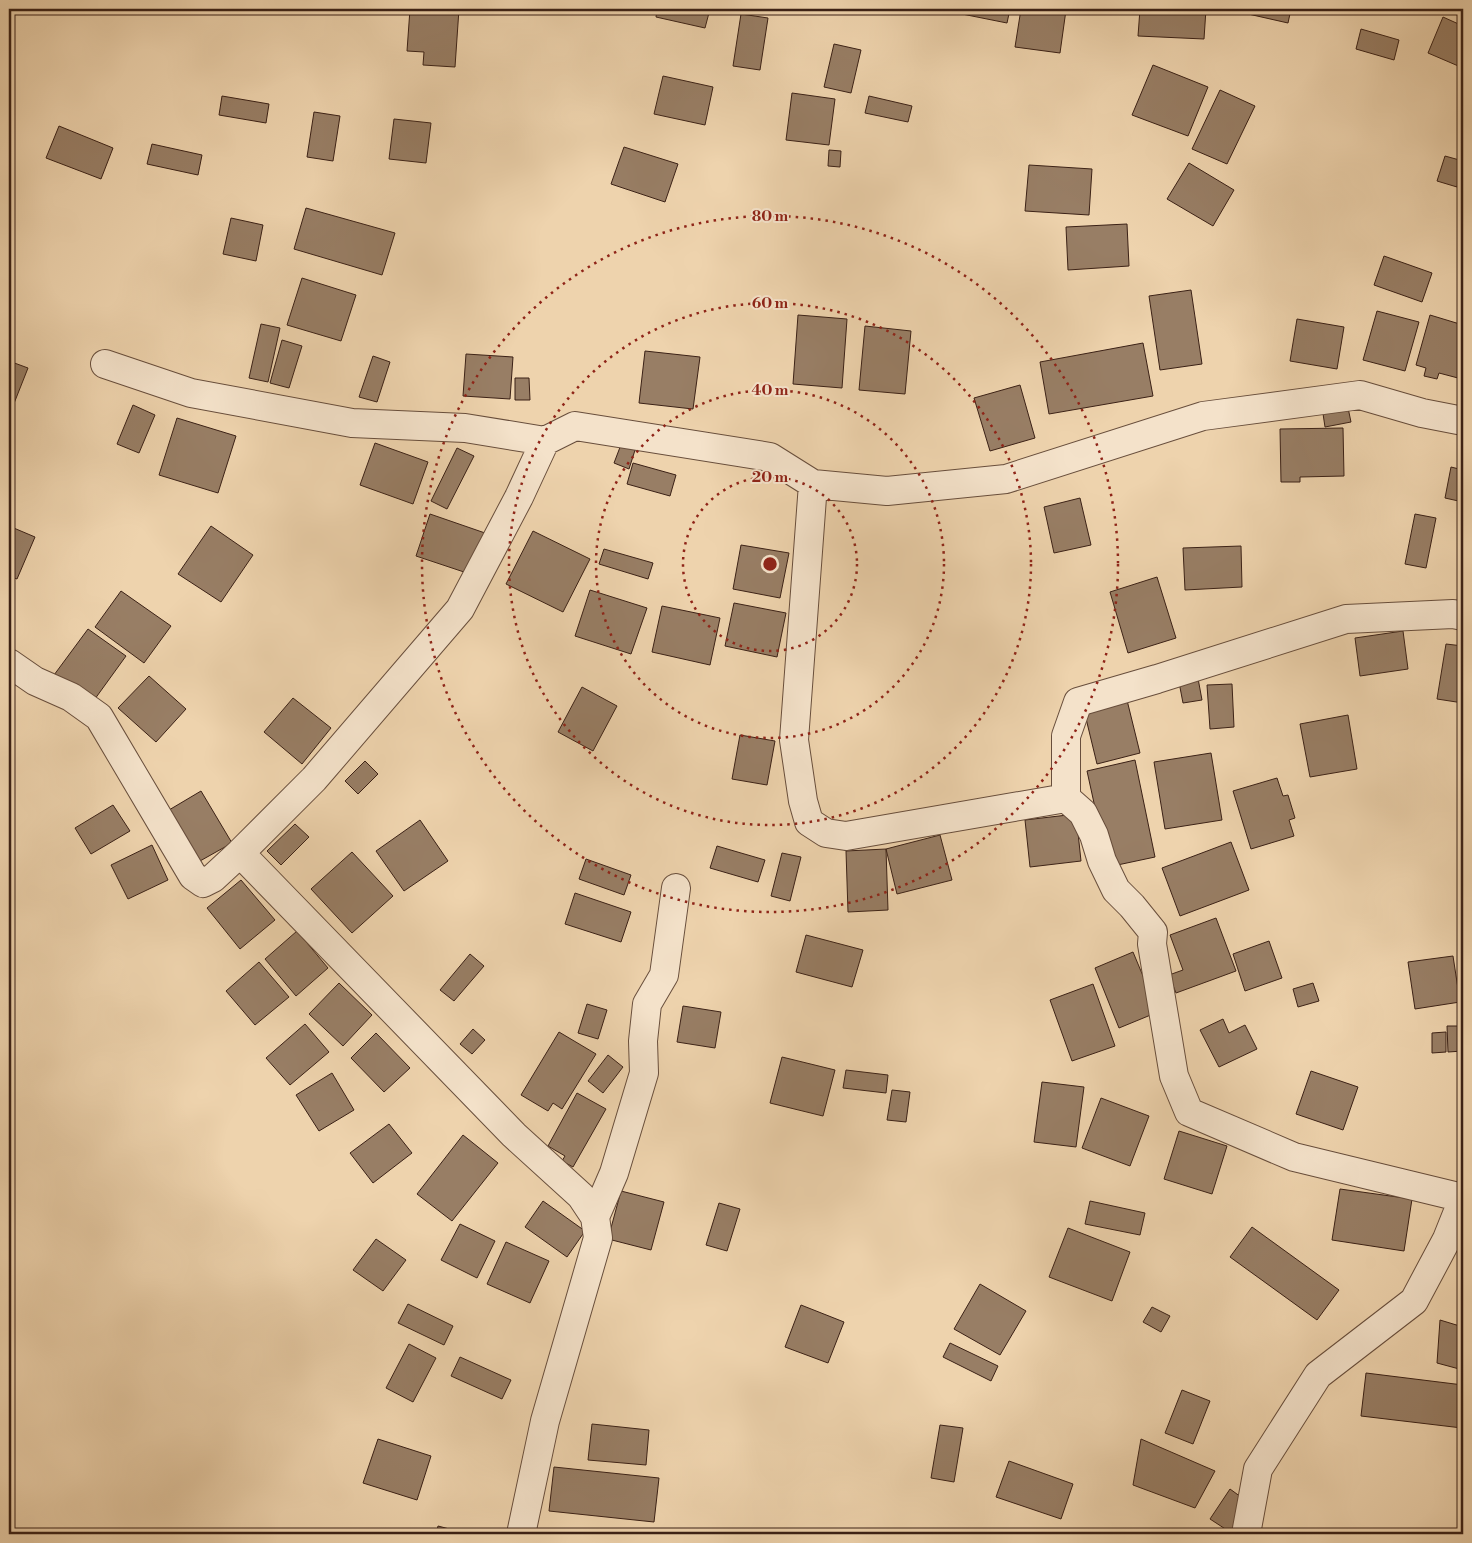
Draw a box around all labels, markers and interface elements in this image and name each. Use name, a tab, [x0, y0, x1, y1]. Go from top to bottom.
text: 80 m	[752, 207, 789, 226]
text: 60 m	[752, 294, 789, 313]
text: 40 m	[751, 381, 789, 400]
text: 20 m	[752, 468, 789, 487]
centre of rings	[761, 555, 779, 573]

